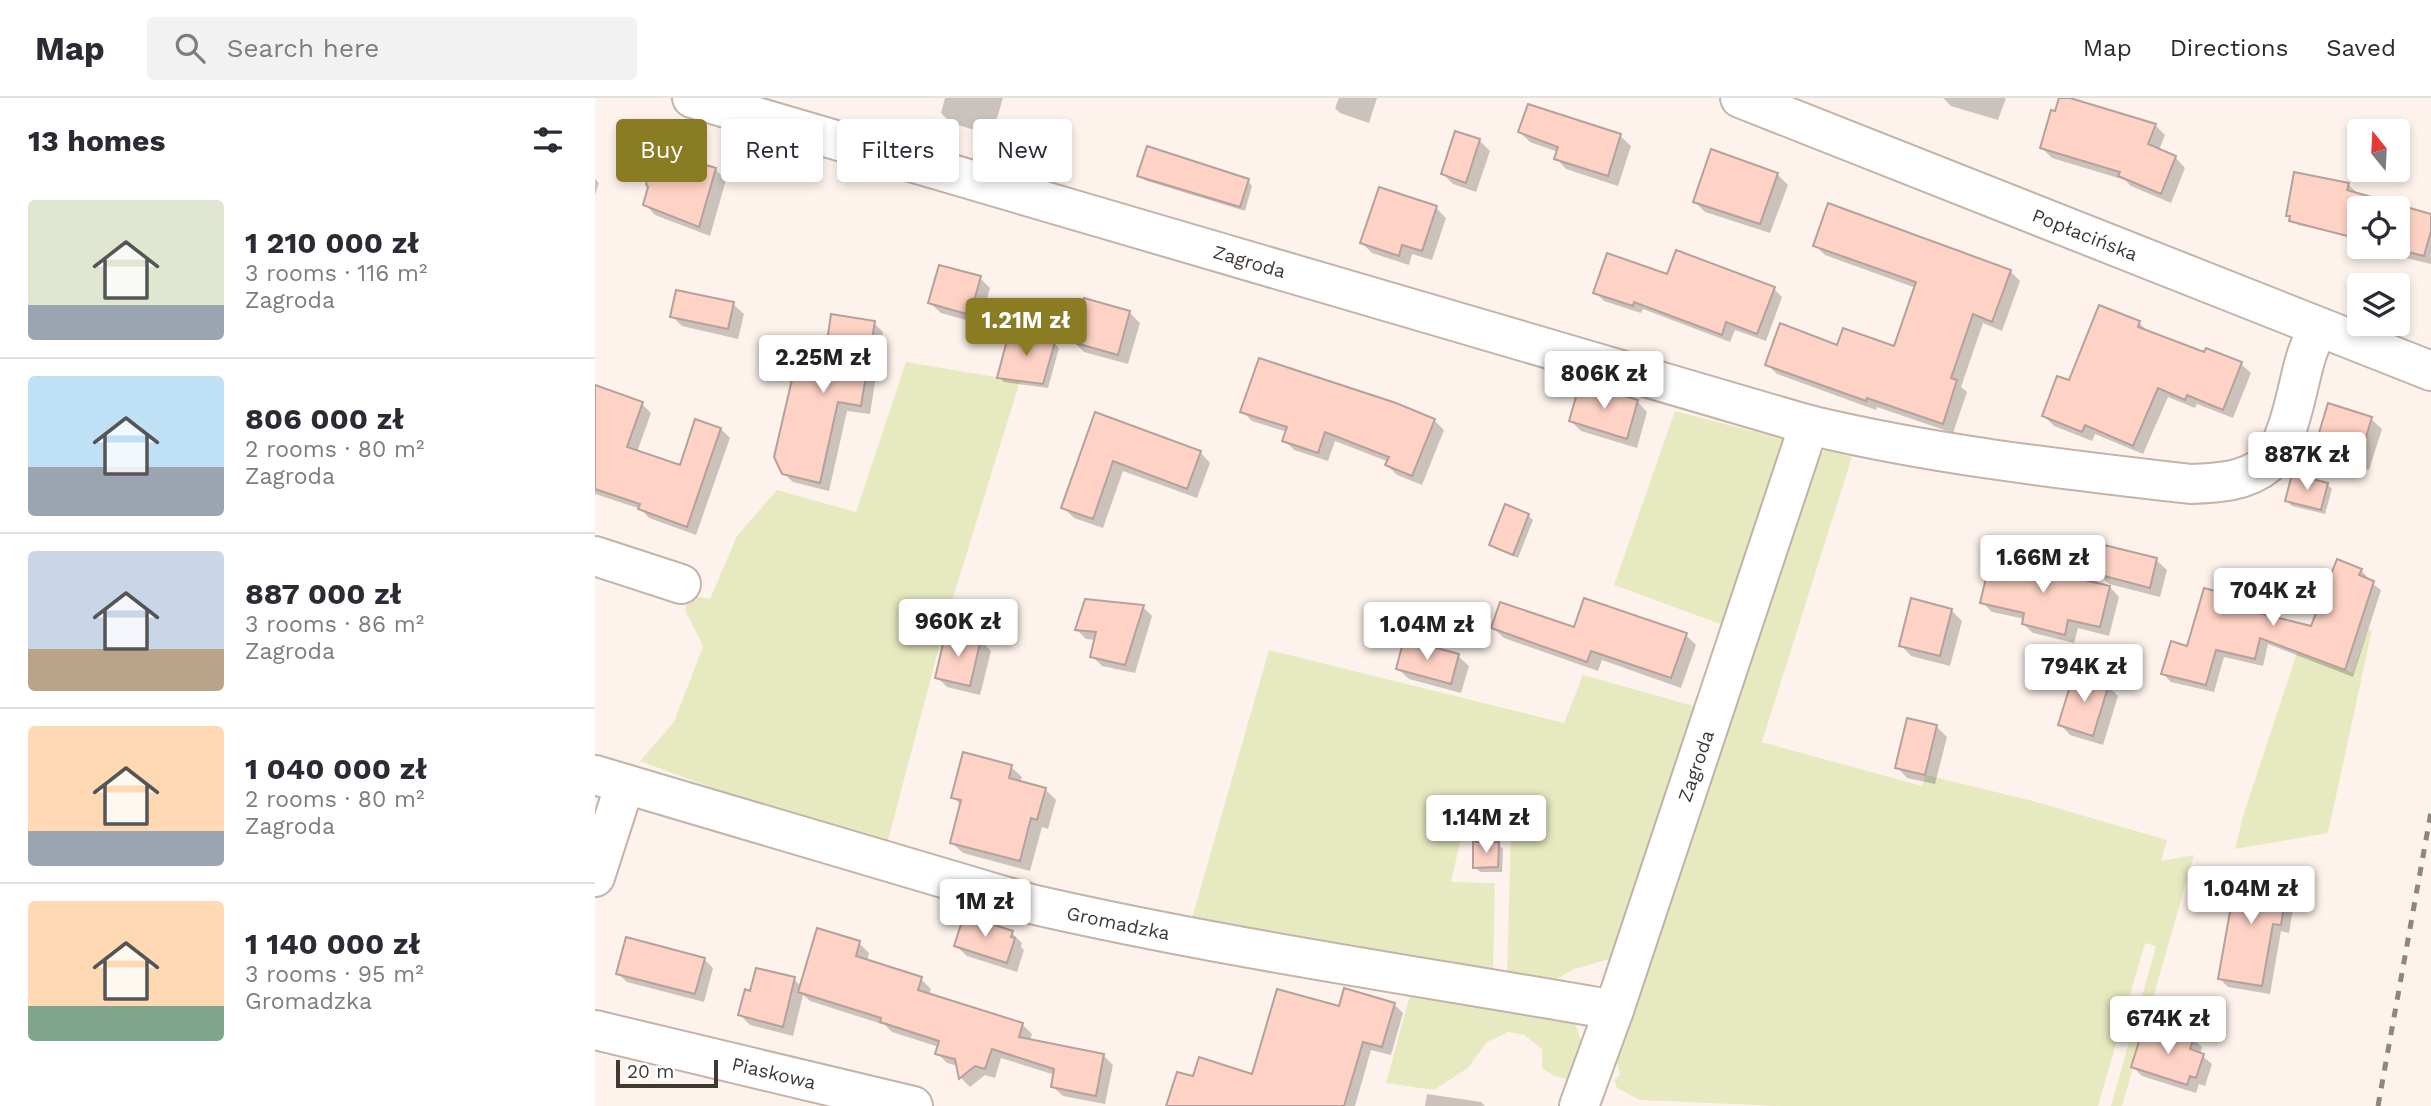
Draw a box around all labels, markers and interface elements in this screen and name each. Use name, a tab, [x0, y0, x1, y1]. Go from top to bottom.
search box	[147, 17, 637, 80]
text: Map	[35, 29, 105, 68]
icon: search	[171, 29, 209, 67]
text: Search here	[227, 33, 379, 63]
text: Map	[2083, 34, 2132, 62]
text: Directions	[2170, 34, 2288, 62]
text: Saved	[2326, 34, 2396, 62]
chip: Buy	[616, 119, 707, 182]
chip: Rent	[721, 119, 823, 182]
chip: Filters	[837, 119, 959, 182]
chip: New	[973, 119, 1072, 182]
north arrow	[2347, 119, 2410, 182]
map controls	[2347, 119, 2410, 336]
icon: filters	[529, 121, 567, 159]
text: 13 homes	[28, 123, 165, 158]
button: locate	[2347, 196, 2410, 259]
street label: Popłacińska	[2029, 203, 2141, 266]
text: 1 210 000 zł	[245, 225, 419, 260]
icon: home	[84, 228, 168, 312]
street label: Zagroda	[1211, 240, 1289, 283]
text: 3 rooms · 116 m²	[245, 260, 427, 287]
button: layers	[2347, 273, 2410, 336]
text: Zagroda	[245, 287, 335, 314]
pin: 1.21M zł	[954, 299, 1098, 358]
text: 1.21M zł	[982, 307, 1070, 334]
pin: 2.25M zł	[751, 336, 895, 395]
text: 2.25M zł	[775, 344, 871, 371]
pin: 806K zł	[1539, 352, 1669, 411]
text: 806K zł	[1561, 360, 1647, 387]
text: 806 000 zł	[245, 401, 404, 436]
icon: home	[84, 404, 168, 488]
pin: 887K zł	[2242, 432, 2372, 492]
text: 2 rooms · 80 m²	[245, 436, 424, 463]
text: 887K zł	[2264, 441, 2350, 468]
text: Zagroda	[245, 463, 335, 490]
pin: 1.66M zł	[1971, 536, 2115, 595]
text: 1.66M zł	[1996, 544, 2090, 571]
pin: 704K zł	[2208, 568, 2338, 628]
text: 887 000 zł	[245, 576, 402, 611]
text: 704K zł	[2230, 577, 2316, 604]
icon: home	[84, 579, 168, 663]
pin: 960K zł	[893, 600, 1023, 659]
pin: 1.04M zł	[1355, 602, 1499, 662]
text: 960K zł	[915, 608, 1001, 635]
text: 3 rooms · 86 m²	[245, 611, 424, 638]
text: 1.04M zł	[1380, 611, 1474, 638]
text: Zagroda	[245, 638, 335, 665]
pin: 794K zł	[2019, 644, 2149, 704]
text: 794K zł	[2041, 653, 2127, 680]
street label: Zagroda	[1673, 727, 1719, 805]
text: 1 040 000 zł	[245, 751, 427, 786]
icon: home	[84, 754, 168, 838]
text: 2 rooms · 80 m²	[245, 786, 424, 813]
pin: 1.14M zł	[1414, 796, 1558, 855]
text: 1.14M zł	[1442, 804, 1530, 831]
text: Zagroda	[245, 813, 335, 840]
pin: 1.04M zł	[2179, 866, 2323, 926]
text: 1.04M zł	[2204, 875, 2298, 902]
pin: 1M zł	[936, 880, 1034, 939]
text: 1M zł	[956, 888, 1014, 915]
street label: Gromadzka	[1065, 901, 1172, 945]
text: 1 140 000 zł	[245, 926, 421, 961]
icon: home	[84, 929, 168, 1013]
text: 3 rooms · 95 m²	[245, 961, 424, 988]
text: Gromadzka	[245, 988, 372, 1015]
pin: 674K zł	[2103, 996, 2233, 1056]
text: 674K zł	[2126, 1005, 2210, 1032]
street label: Piaskowa	[730, 1052, 818, 1094]
scale bar	[616, 1057, 717, 1089]
text: 20 m	[627, 1060, 674, 1083]

